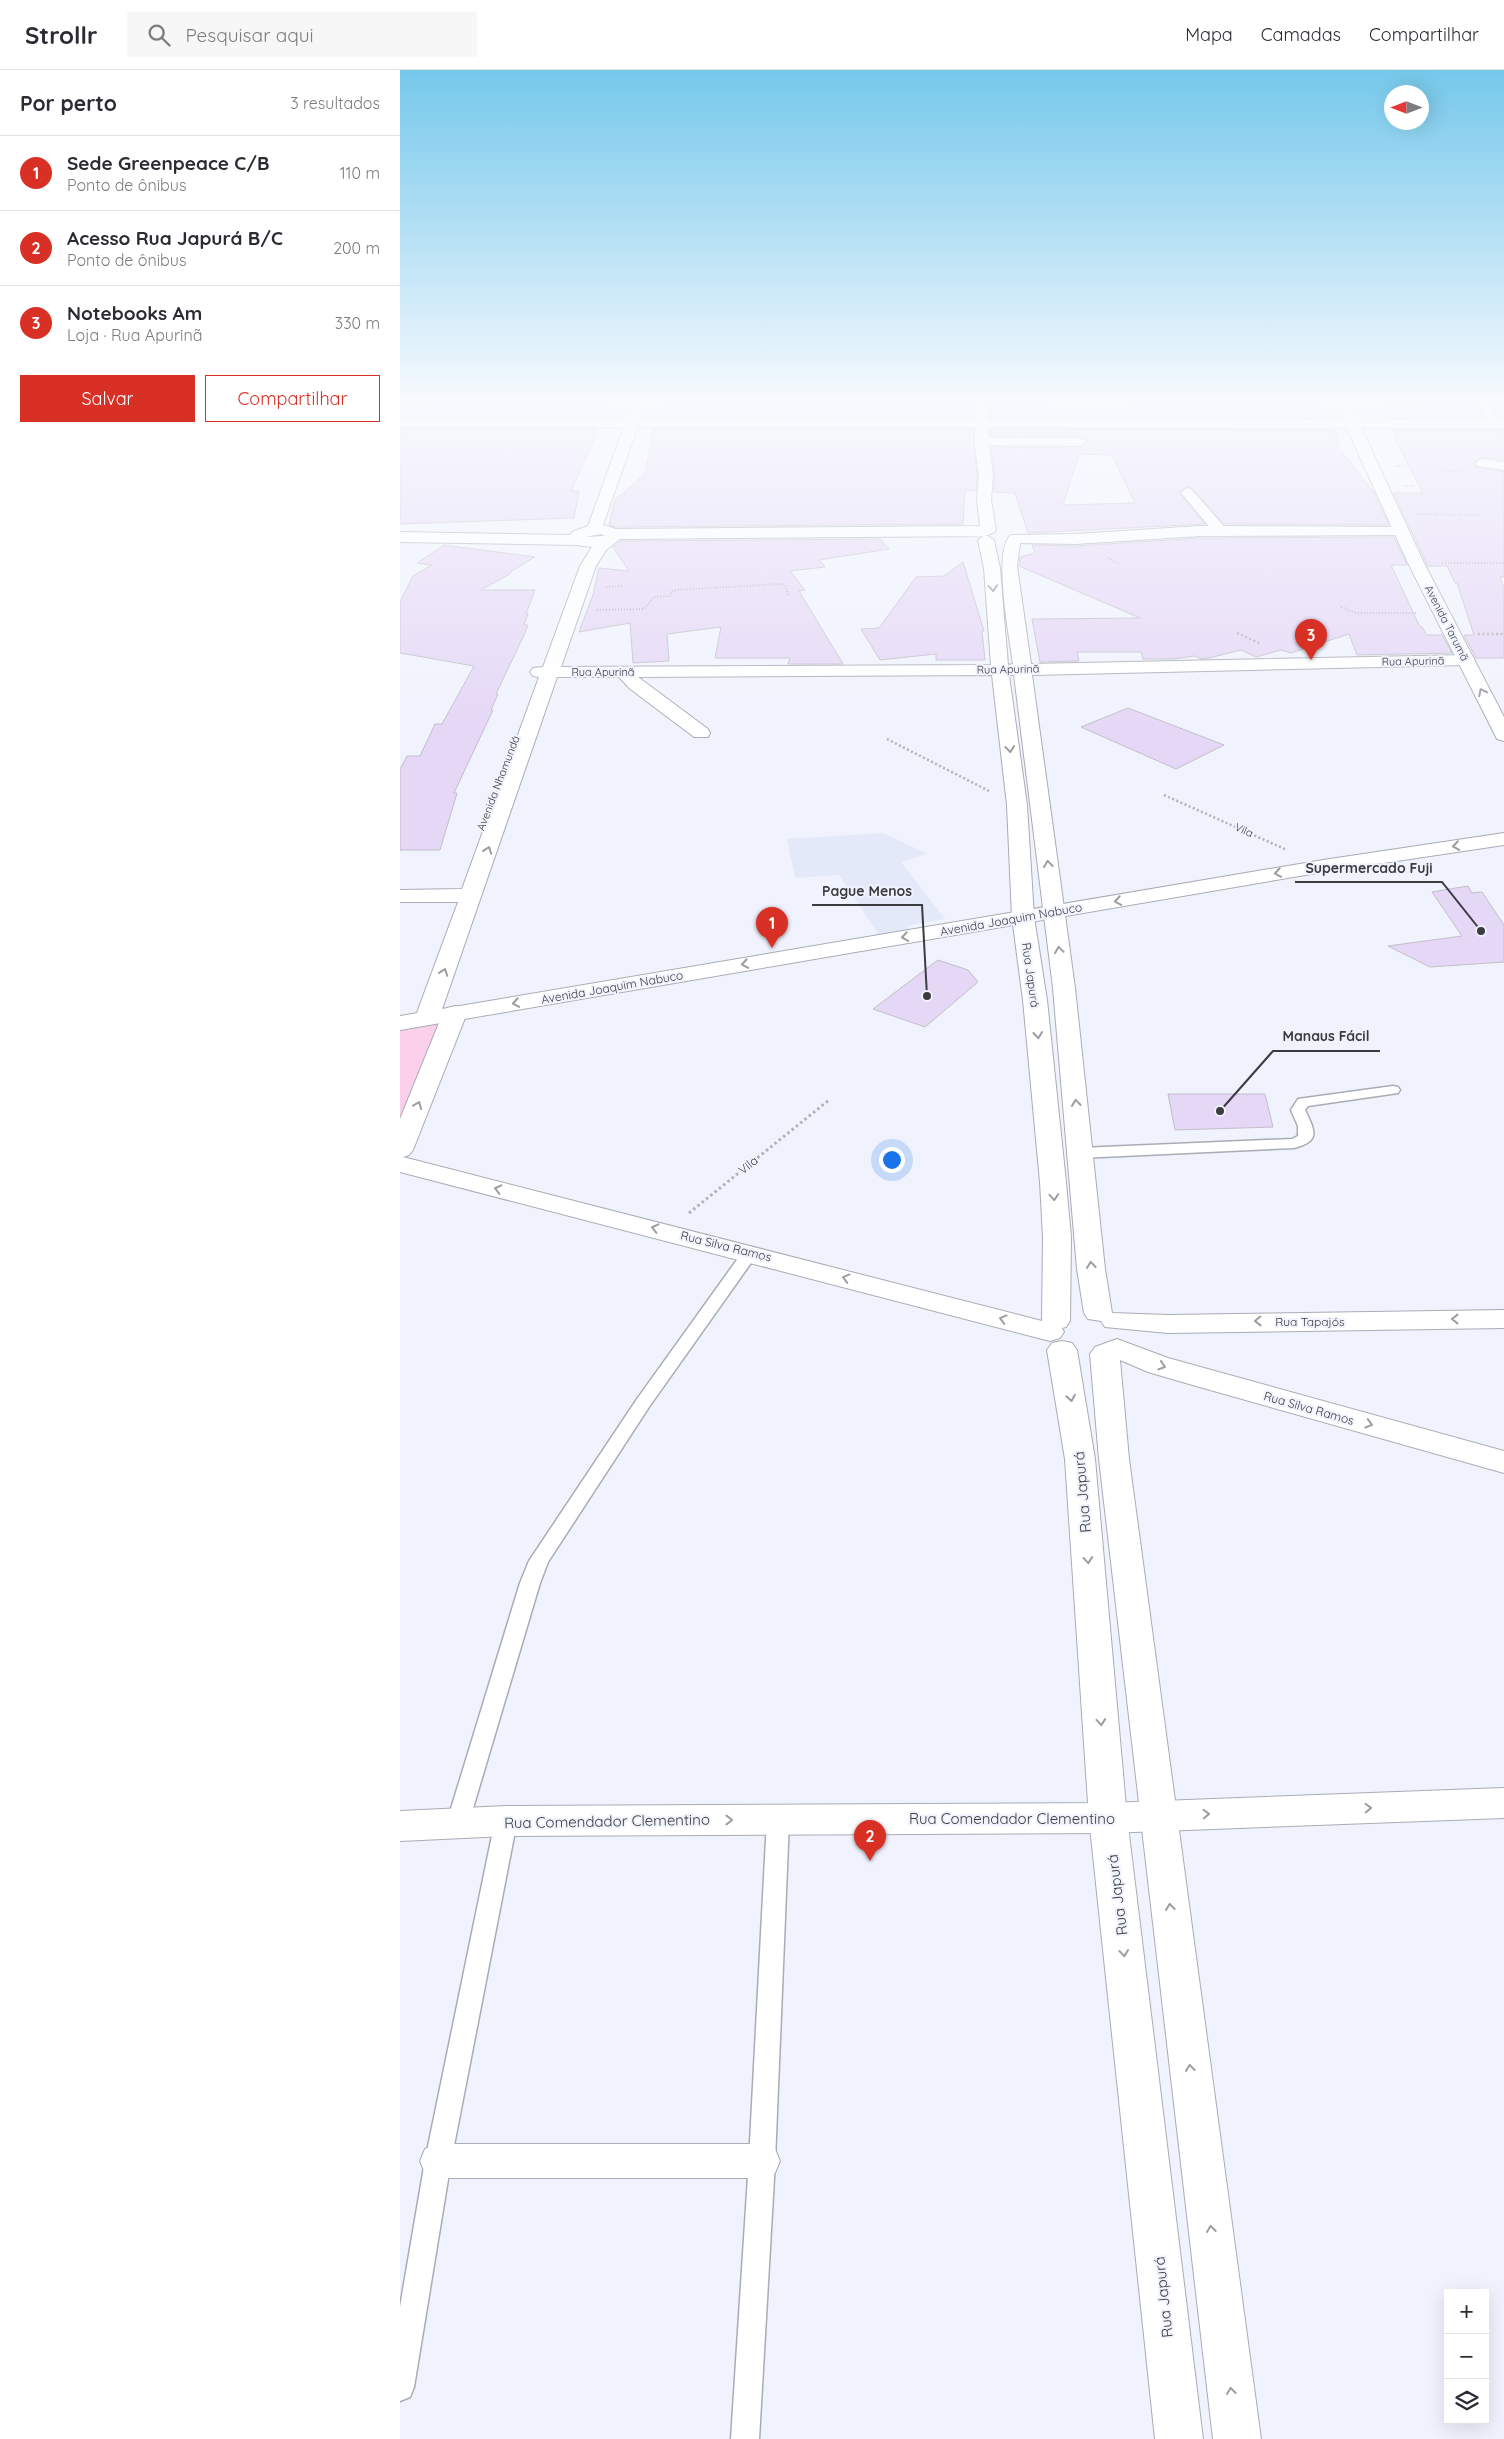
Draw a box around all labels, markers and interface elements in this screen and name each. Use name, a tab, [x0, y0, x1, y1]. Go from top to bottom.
search box	[127, 12, 477, 57]
text: Strollr	[25, 20, 97, 50]
icon: search	[145, 21, 173, 49]
text: Pesquisar aqui	[185, 23, 314, 47]
text: Mapa	[1185, 23, 1233, 46]
text: Camadas	[1261, 23, 1341, 46]
text: Compartilhar	[1369, 23, 1479, 46]
north arrow	[1384, 85, 1429, 130]
text: Por perto	[20, 90, 117, 116]
text: 3 resultados	[290, 93, 380, 113]
text: Sede Greenpeace C/B	[67, 151, 270, 175]
text: 1	[33, 163, 39, 183]
text: 110 m	[340, 163, 380, 183]
text: Ponto de ônibus	[67, 175, 186, 195]
text: Acesso Rua Japurá B/C	[67, 226, 283, 250]
text: 2	[31, 238, 41, 258]
text: 200 m	[333, 238, 380, 258]
text: Ponto de ônibus	[67, 250, 186, 270]
text: Notebooks Am	[67, 301, 202, 325]
text: 3	[32, 313, 40, 333]
text: 330 m	[335, 313, 380, 333]
text: Loja · Rua Apurinã	[67, 325, 202, 345]
button: Salvar	[20, 375, 195, 422]
button: Compartilhar	[205, 375, 380, 422]
street label: Avenida Tarumã	[1422, 583, 1472, 663]
one-way arrow	[988, 584, 999, 592]
pin: 3	[1295, 619, 1327, 660]
street label: Rua Apurinã	[1381, 653, 1445, 669]
street label: Rua Apurinã	[976, 661, 1040, 677]
street label: Rua Apurinã	[572, 665, 634, 679]
one-way arrow	[1478, 688, 1488, 697]
street label: Avenida Nhamundá	[473, 733, 523, 833]
one-way arrow	[1004, 746, 1015, 754]
street label: Vila	[1233, 820, 1255, 840]
one-way arrow	[1451, 840, 1459, 851]
one-way arrow	[482, 846, 492, 854]
callout: Supermercado Fuji	[1295, 853, 1442, 882]
one-way arrow	[1043, 859, 1054, 867]
text: Supermercado Fuji	[1305, 859, 1433, 877]
one-way arrow	[1274, 868, 1282, 878]
callout: Pague Menos	[812, 876, 922, 905]
text: Pague Menos	[822, 882, 912, 900]
one-way arrow	[1113, 896, 1122, 906]
street label: Avenida Joaquim Nabuco	[939, 899, 1083, 939]
pin: 1	[756, 907, 788, 948]
one-way arrow	[901, 932, 910, 942]
street label: Rua Japurá	[1019, 942, 1043, 1008]
one-way arrow	[1054, 946, 1065, 954]
one-way arrow	[741, 959, 750, 969]
street label: Avenida Joaquim Nabuco	[540, 967, 684, 1007]
one-way arrow	[438, 968, 448, 977]
one-way arrow	[512, 997, 520, 1007]
callout: Manaus Fácil	[1273, 1022, 1380, 1051]
text: Manaus Fácil	[1283, 1027, 1369, 1045]
one-way arrow	[1032, 1031, 1043, 1039]
one-way arrow	[1070, 1099, 1081, 1107]
one-way arrow	[412, 1101, 422, 1109]
your location	[879, 1147, 905, 1173]
street label: Vila	[735, 1153, 761, 1177]
one-way arrow	[494, 1184, 502, 1194]
one-way arrow	[1048, 1193, 1059, 1201]
one-way arrow	[651, 1223, 660, 1234]
street label: Rua Silva Ramos	[679, 1227, 773, 1265]
one-way arrow	[1086, 1260, 1097, 1268]
one-way arrow	[842, 1273, 851, 1284]
street label: Rua Tapajós	[1275, 1314, 1345, 1329]
one-way arrow	[1451, 1314, 1459, 1324]
one-way arrow	[1000, 1315, 1008, 1325]
one-way arrow	[1254, 1316, 1262, 1326]
one-way arrow	[1158, 1360, 1166, 1370]
street label: Rua Silva Ramos	[1262, 1388, 1356, 1428]
one-way arrow	[1066, 1394, 1076, 1403]
one-way arrow	[1364, 1419, 1373, 1429]
street label: Rua Japurá	[1069, 1451, 1095, 1533]
one-way arrow	[1082, 1556, 1093, 1564]
one-way arrow	[1095, 1718, 1106, 1726]
one-way arrow	[1365, 1803, 1373, 1814]
street label: Rua Comendador Clementino	[909, 1809, 1115, 1828]
one-way arrow	[1202, 1809, 1210, 1820]
street label: Rua Comendador Clementino	[504, 1810, 710, 1832]
one-way arrow	[725, 1815, 733, 1825]
pin: 2	[854, 1820, 886, 1861]
street label: Rua Japurá	[1103, 1853, 1131, 1937]
one-way arrow	[1165, 1903, 1176, 1911]
one-way arrow	[1118, 1950, 1129, 1958]
one-way arrow	[1186, 2064, 1196, 2072]
one-way arrow	[1206, 2225, 1217, 2233]
street label: Rua Japurá	[1149, 2255, 1177, 2339]
map controls	[1444, 2289, 1489, 2424]
button: +	[1444, 2289, 1489, 2334]
button: −	[1444, 2334, 1489, 2379]
button: layers	[1444, 2379, 1489, 2424]
one-way arrow	[1226, 2386, 1237, 2394]

